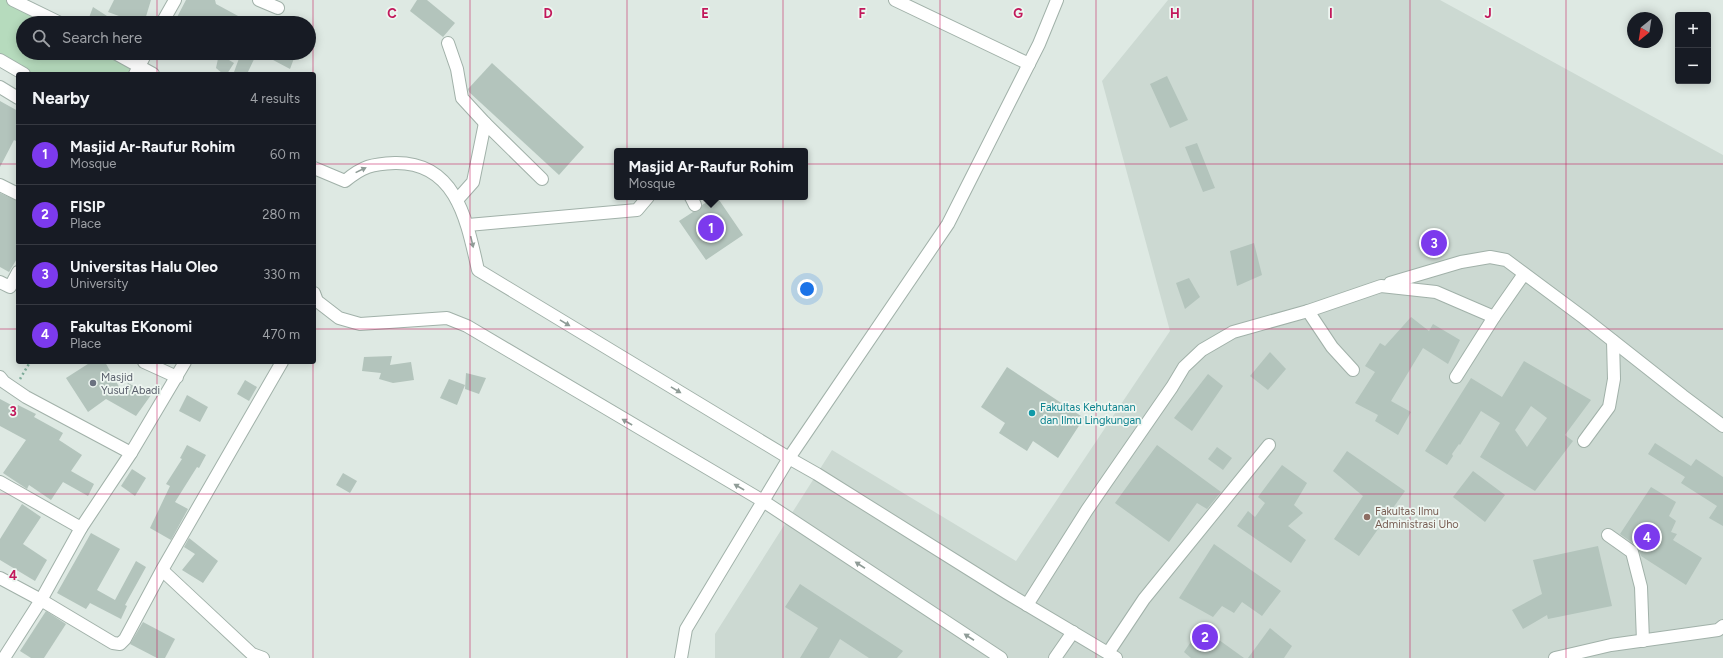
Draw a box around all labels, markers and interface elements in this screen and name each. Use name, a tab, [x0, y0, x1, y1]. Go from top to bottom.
text: C	[387, 6, 397, 21]
text: D	[543, 6, 553, 21]
text: E	[701, 6, 709, 21]
text: F	[858, 6, 866, 21]
text: G	[1013, 6, 1023, 21]
text: H	[1170, 6, 1180, 21]
text: I	[1329, 6, 1333, 21]
text: J	[1484, 6, 1492, 21]
north arrow	[1627, 12, 1663, 48]
map controls	[1675, 12, 1711, 84]
button: +	[1675, 12, 1711, 48]
search box	[16, 16, 316, 60]
icon: search	[30, 27, 52, 49]
text: Search here	[62, 29, 142, 47]
button: −	[1675, 48, 1711, 84]
text: Nearby	[32, 88, 90, 108]
text: 4 results	[250, 91, 300, 106]
text: Masjid Ar-Raufur Rohim	[70, 138, 235, 156]
text: 1	[42, 147, 48, 162]
text: 60 m	[270, 147, 300, 162]
popup	[614, 148, 808, 200]
text: Mosque	[70, 156, 116, 171]
text: Masjid Ar-Raufur Rohim	[629, 158, 793, 176]
one-way arrow	[355, 167, 367, 173]
text: Mosque	[629, 176, 675, 191]
text: FISIP	[70, 198, 105, 216]
text: 2	[41, 207, 49, 222]
text: 280 m	[262, 207, 300, 222]
pin: 1	[698, 213, 724, 243]
text: Place	[70, 216, 101, 231]
pin: 3	[1421, 228, 1447, 258]
one-way arrow	[469, 236, 475, 249]
text: Universitas Halu Oleo	[70, 258, 218, 276]
text: 3	[41, 267, 49, 282]
text: 330 m	[263, 267, 300, 282]
text: University	[70, 276, 128, 291]
your location	[797, 279, 817, 299]
text: Fakultas EKonomi	[70, 318, 192, 336]
one-way arrow	[559, 320, 571, 327]
text: 4	[41, 327, 49, 342]
text: 470 m	[262, 327, 300, 342]
text: Place	[70, 336, 101, 351]
place label: Masjid Yusuf Abadi	[101, 371, 160, 397]
marker: Masjid Yusuf Abadi	[88, 378, 98, 388]
one-way arrow	[670, 387, 682, 394]
place label: Fakultas Kehutanan dan Ilmu Lingkungan	[1040, 401, 1141, 427]
text: 3	[9, 404, 17, 419]
marker: Fakultas Kehutanan dan Ilmu Lingkungan	[1027, 408, 1037, 418]
one-way arrow	[621, 418, 633, 425]
one-way arrow	[733, 483, 745, 490]
place label: Fakultas Ilmu Administrasi Uho	[1375, 505, 1459, 531]
marker: Fakultas Ilmu Administrasi Uho	[1362, 512, 1372, 522]
pin: 4	[1634, 522, 1660, 552]
one-way arrow	[855, 561, 865, 569]
text: 4	[9, 568, 17, 583]
pin: 2	[1192, 622, 1218, 652]
one-way arrow	[963, 633, 975, 640]

